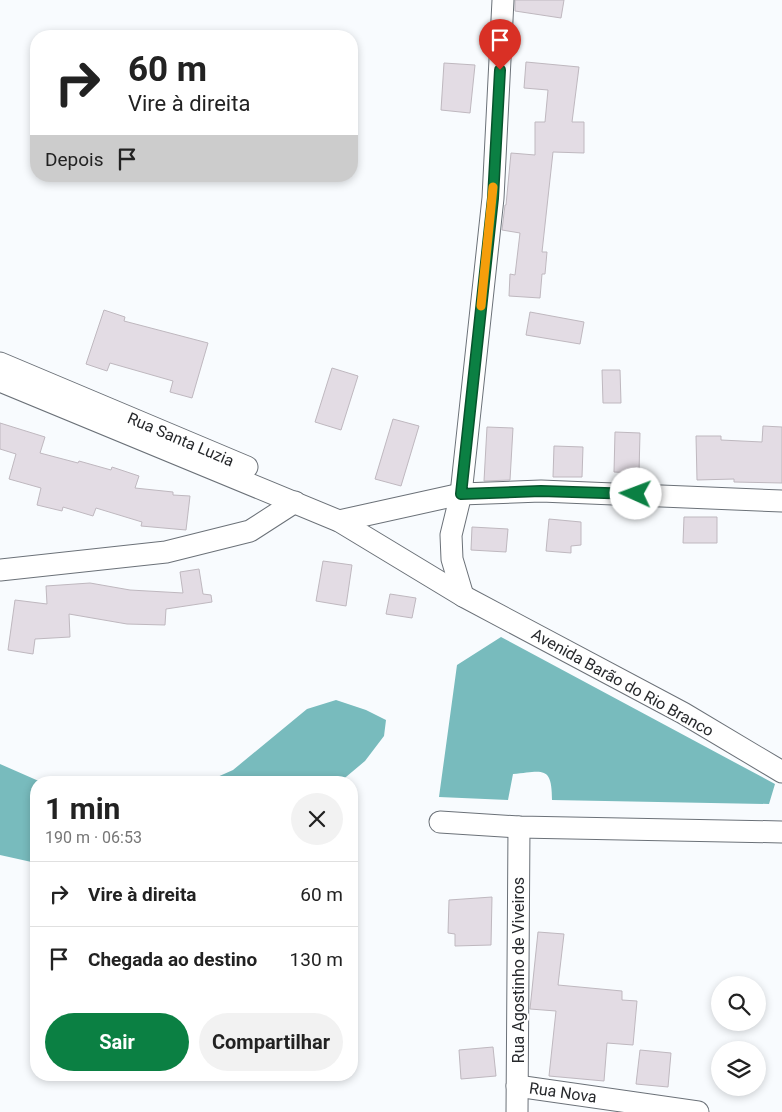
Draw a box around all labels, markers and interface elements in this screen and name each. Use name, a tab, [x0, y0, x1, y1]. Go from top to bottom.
pin	[479, 19, 521, 70]
icon: arrive	[486, 26, 514, 54]
text: 60 m	[128, 49, 207, 90]
icon: right	[45, 50, 110, 115]
text: Vire à direita	[128, 91, 250, 116]
icon: arrive	[113, 145, 141, 173]
text: Depois	[45, 148, 103, 171]
street label: Rua Santa Luzia	[125, 408, 237, 470]
position arrow	[609, 467, 661, 519]
street label: Avenida Barão do Rio Branco	[528, 624, 717, 741]
text: 1 min	[45, 791, 120, 826]
button: close	[291, 793, 343, 845]
text: 190 m · 06:53	[45, 828, 142, 847]
street label: Rua Agostinho de Viveiros	[509, 877, 528, 1063]
icon: right	[45, 880, 73, 908]
text: Vire à direita	[88, 883, 197, 906]
text: 60 m	[300, 883, 343, 906]
icon: arrive	[45, 945, 73, 973]
text: Chegada ao destino	[88, 948, 257, 971]
text: 130 m	[290, 948, 343, 971]
map controls	[711, 976, 766, 1096]
button: search	[711, 976, 766, 1031]
button: Sair	[45, 1013, 189, 1071]
button: Compartilhar	[199, 1013, 343, 1071]
button: layers	[711, 1041, 766, 1096]
street label: Rua Nova	[528, 1078, 598, 1107]

